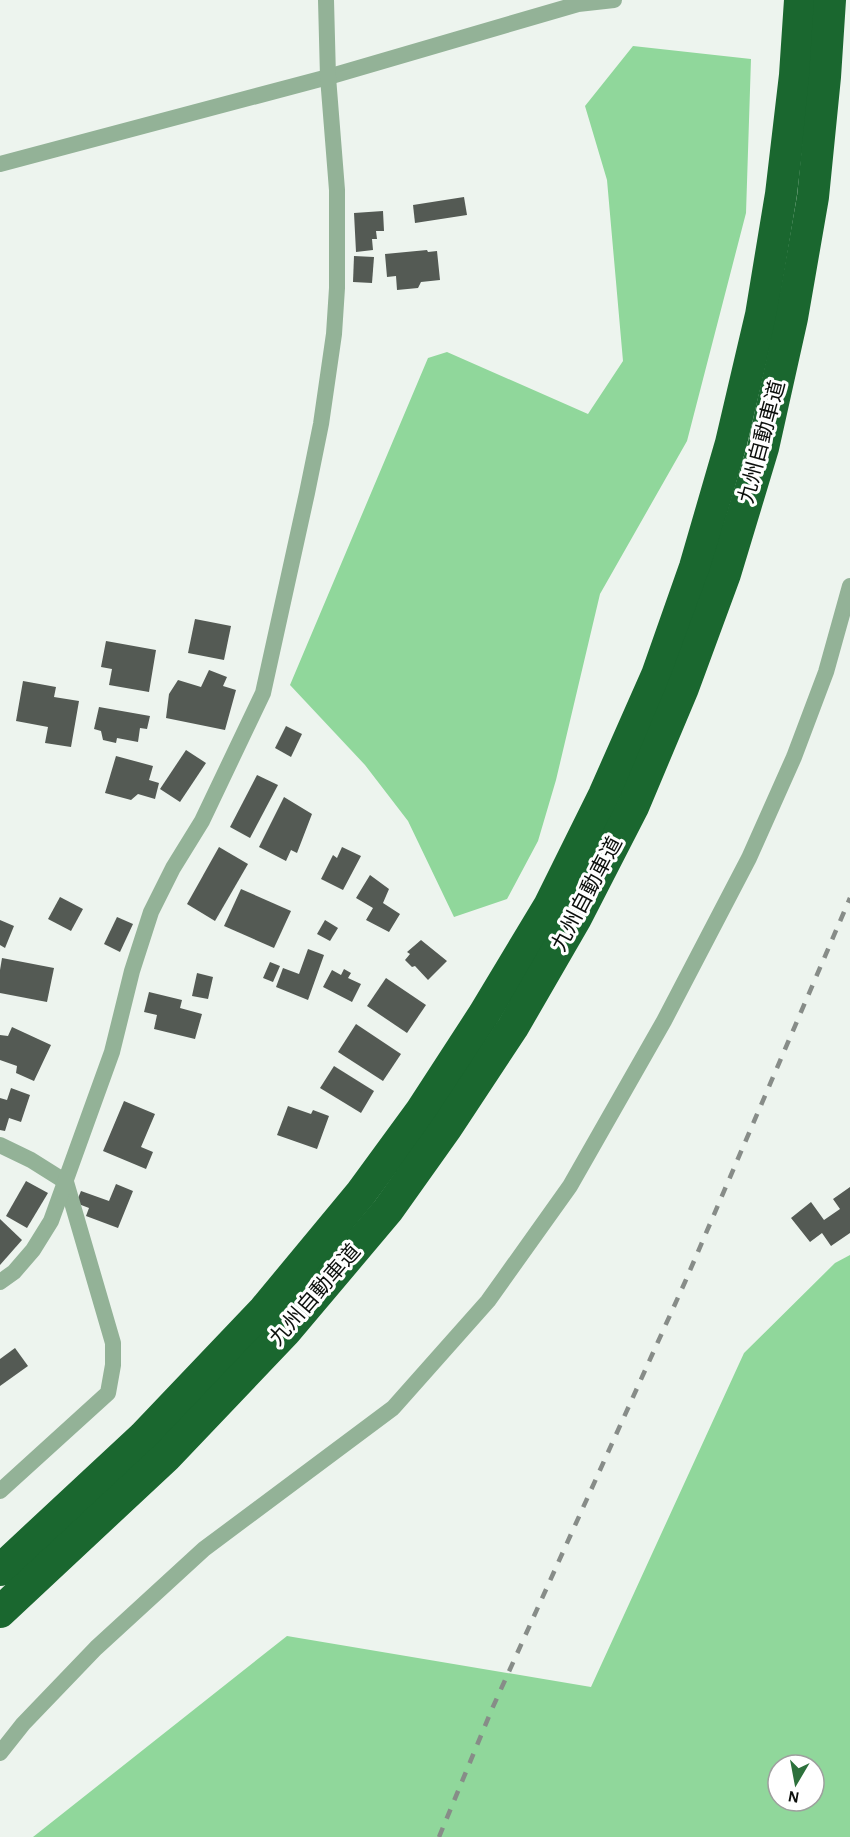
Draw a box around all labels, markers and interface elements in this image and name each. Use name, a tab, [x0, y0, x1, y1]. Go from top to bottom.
street label: 九州自動車道	[735, 378, 788, 506]
street label: 九州自動車道	[547, 833, 626, 955]
street label: 九州自動車道	[265, 1240, 364, 1349]
north arrow	[766, 1753, 826, 1813]
text: N	[787, 1788, 800, 1806]

